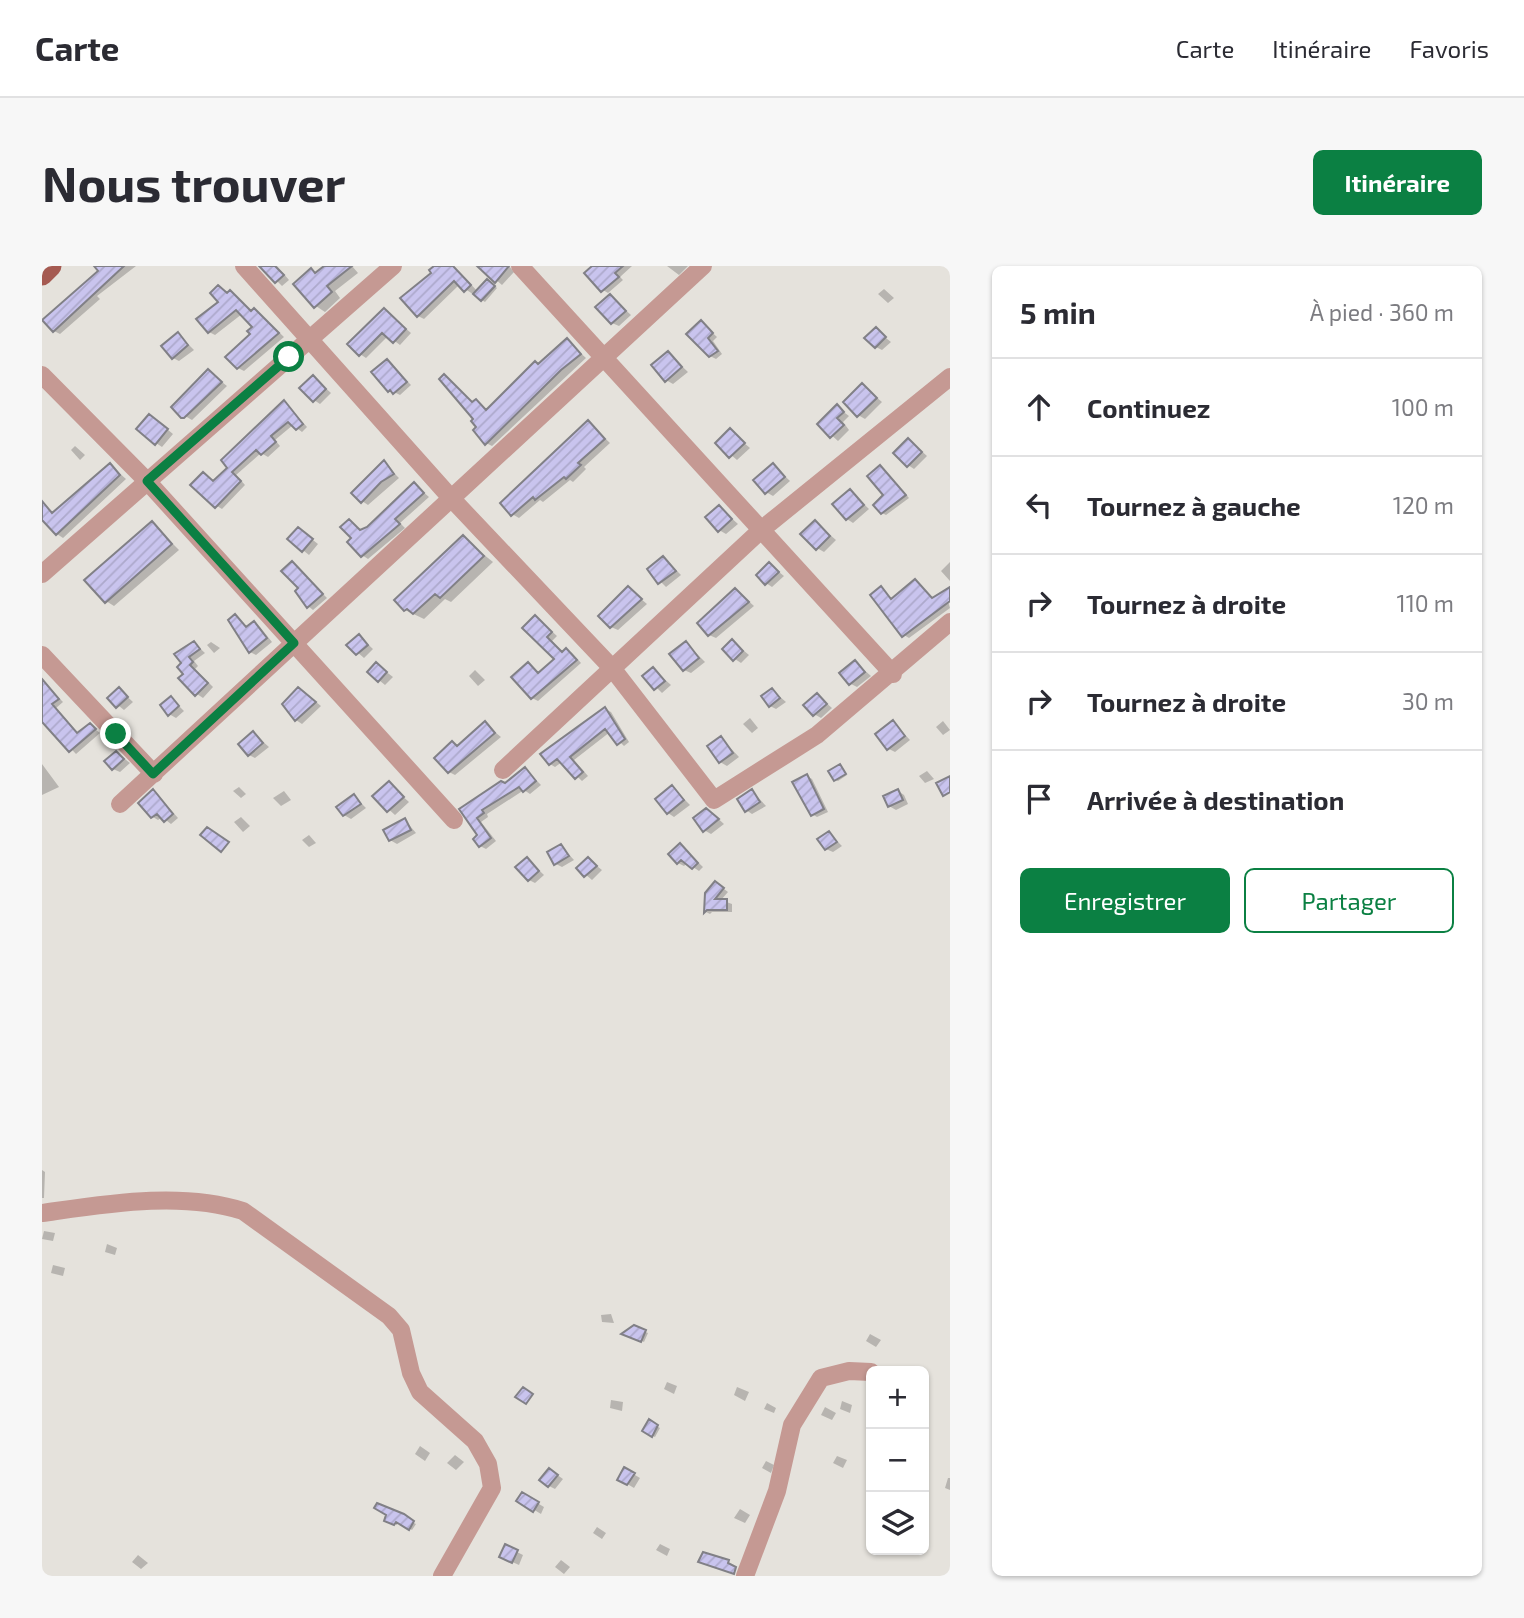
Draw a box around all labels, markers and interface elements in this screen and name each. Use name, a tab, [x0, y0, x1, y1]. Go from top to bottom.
text: Carte	[35, 28, 119, 68]
text: Carte	[1176, 34, 1234, 63]
text: Itinéraire	[1272, 34, 1371, 63]
text: Favoris	[1409, 34, 1489, 63]
button: Itinéraire	[1313, 150, 1482, 215]
text: Nous trouver	[42, 153, 346, 212]
text: 5 min	[1020, 294, 1096, 330]
text: À pied · 360 m	[1310, 298, 1454, 326]
route start	[273, 341, 304, 372]
icon: ahead	[1020, 388, 1058, 426]
text: Continuez	[1087, 392, 1210, 423]
text: 100 m	[1392, 393, 1454, 421]
icon: left	[1020, 486, 1058, 524]
text: Tournez à gauche	[1087, 490, 1301, 521]
text: 120 m	[1393, 491, 1454, 519]
icon: right	[1020, 584, 1058, 622]
text: Tournez à droite	[1087, 588, 1286, 619]
text: 110 m	[1397, 589, 1454, 617]
icon: right	[1020, 682, 1058, 720]
text: Tournez à droite	[1087, 686, 1286, 717]
text: 30 m	[1402, 687, 1454, 715]
route end	[100, 718, 131, 749]
icon: arrive	[1020, 780, 1058, 818]
text: Arrivée à destination	[1087, 784, 1344, 815]
button: Enregistrer	[1020, 868, 1230, 933]
button: Partager	[1244, 868, 1454, 933]
map controls	[866, 1366, 929, 1555]
button: +	[866, 1366, 929, 1429]
button: −	[866, 1429, 929, 1492]
button: layers	[866, 1492, 929, 1555]

